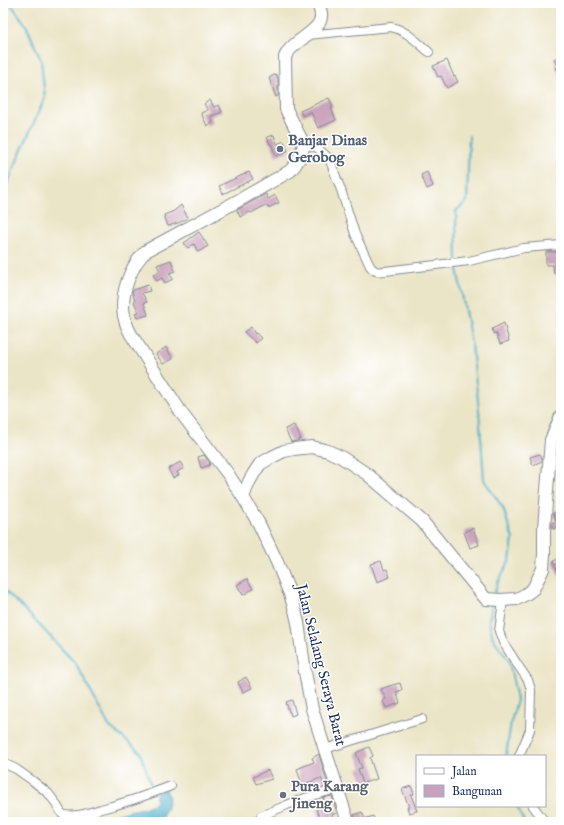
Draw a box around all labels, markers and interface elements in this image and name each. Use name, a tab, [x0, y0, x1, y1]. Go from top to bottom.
place label: Banjar Dinas Gerobog	[288, 131, 368, 167]
marker: Banjar Dinas Gerobog	[275, 144, 285, 154]
street label: Jalan Selalang Seraya Barat	[291, 580, 350, 748]
legend	[416, 755, 546, 807]
text: Jalan	[450, 764, 477, 780]
place label: Pura Karang Jineng	[289, 777, 369, 813]
text: Bangunan	[452, 784, 503, 799]
marker: Pura Karang Jineng	[278, 790, 288, 800]

